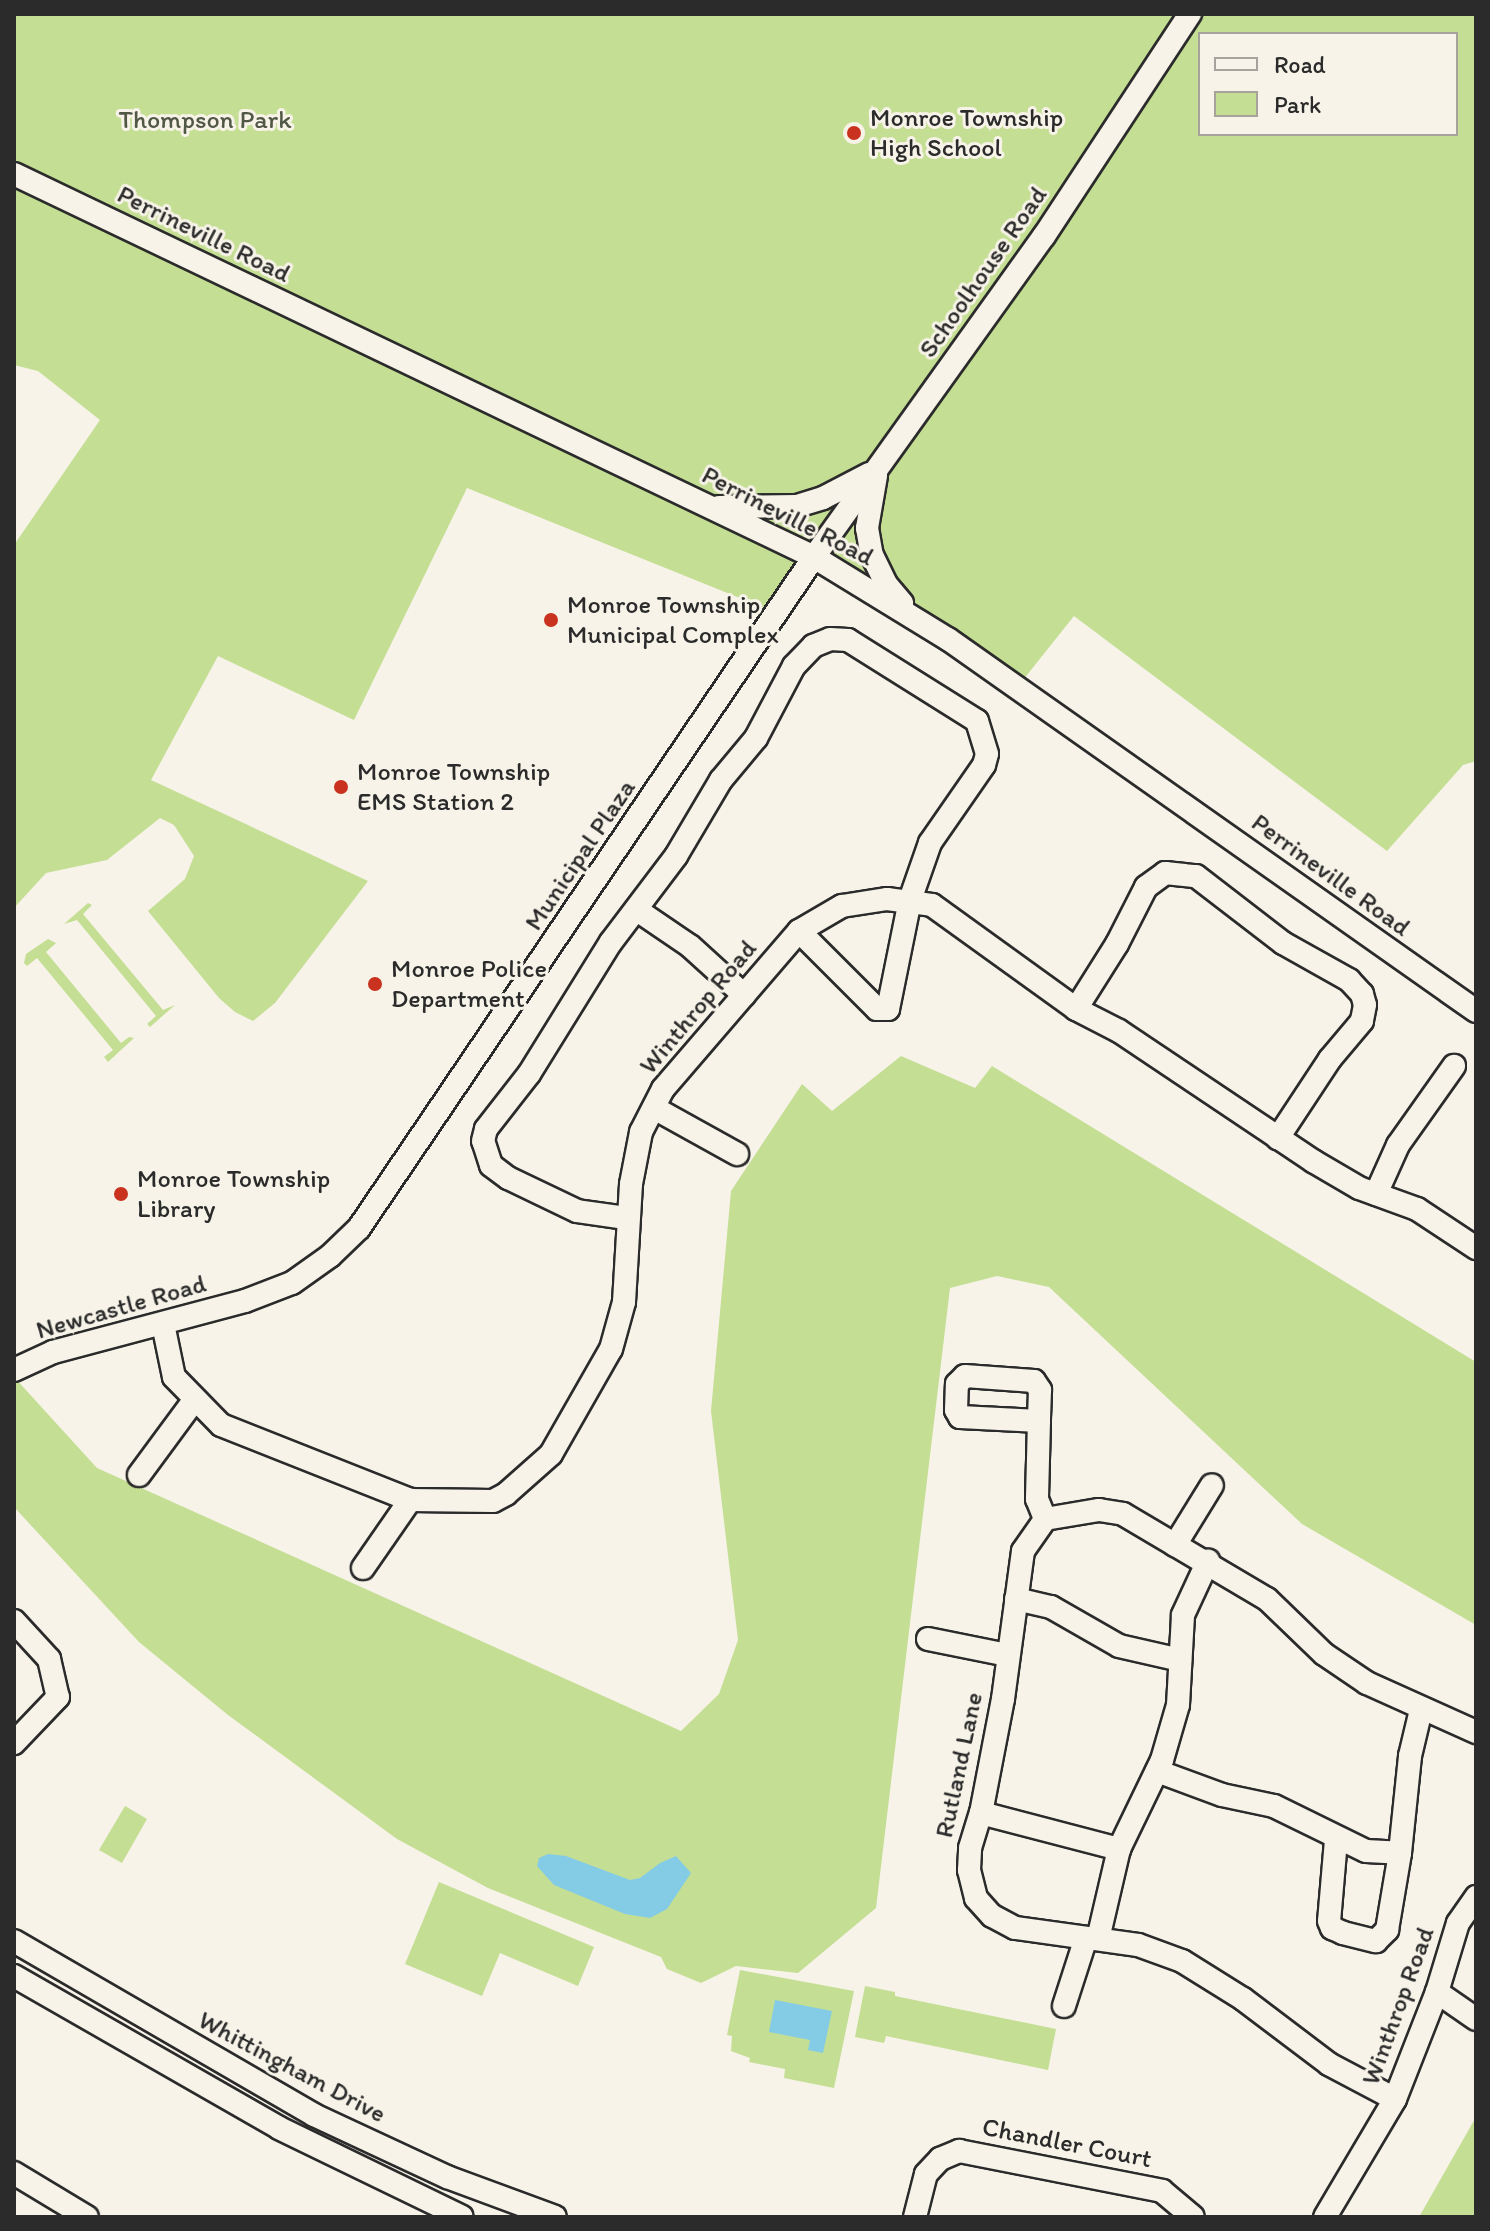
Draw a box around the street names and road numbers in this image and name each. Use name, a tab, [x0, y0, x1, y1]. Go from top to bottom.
street label: Perrineville Road	[113, 179, 295, 289]
street label: Schoolhouse Road	[912, 181, 1054, 363]
street label: Perrineville Road	[697, 459, 879, 573]
street label: Municipal Plaza	[518, 774, 642, 936]
street label: Perrineville Road	[1246, 807, 1416, 943]
street label: Winthrop Road	[633, 934, 763, 1080]
street label: Newcastle Road	[32, 1268, 210, 1346]
street label: Rutland Lane	[928, 1689, 990, 1841]
street label: Winthrop Road	[1355, 1923, 1441, 2089]
street label: Whittingham Drive	[193, 2004, 391, 2130]
street label: Chandler Court	[980, 2111, 1154, 2175]

